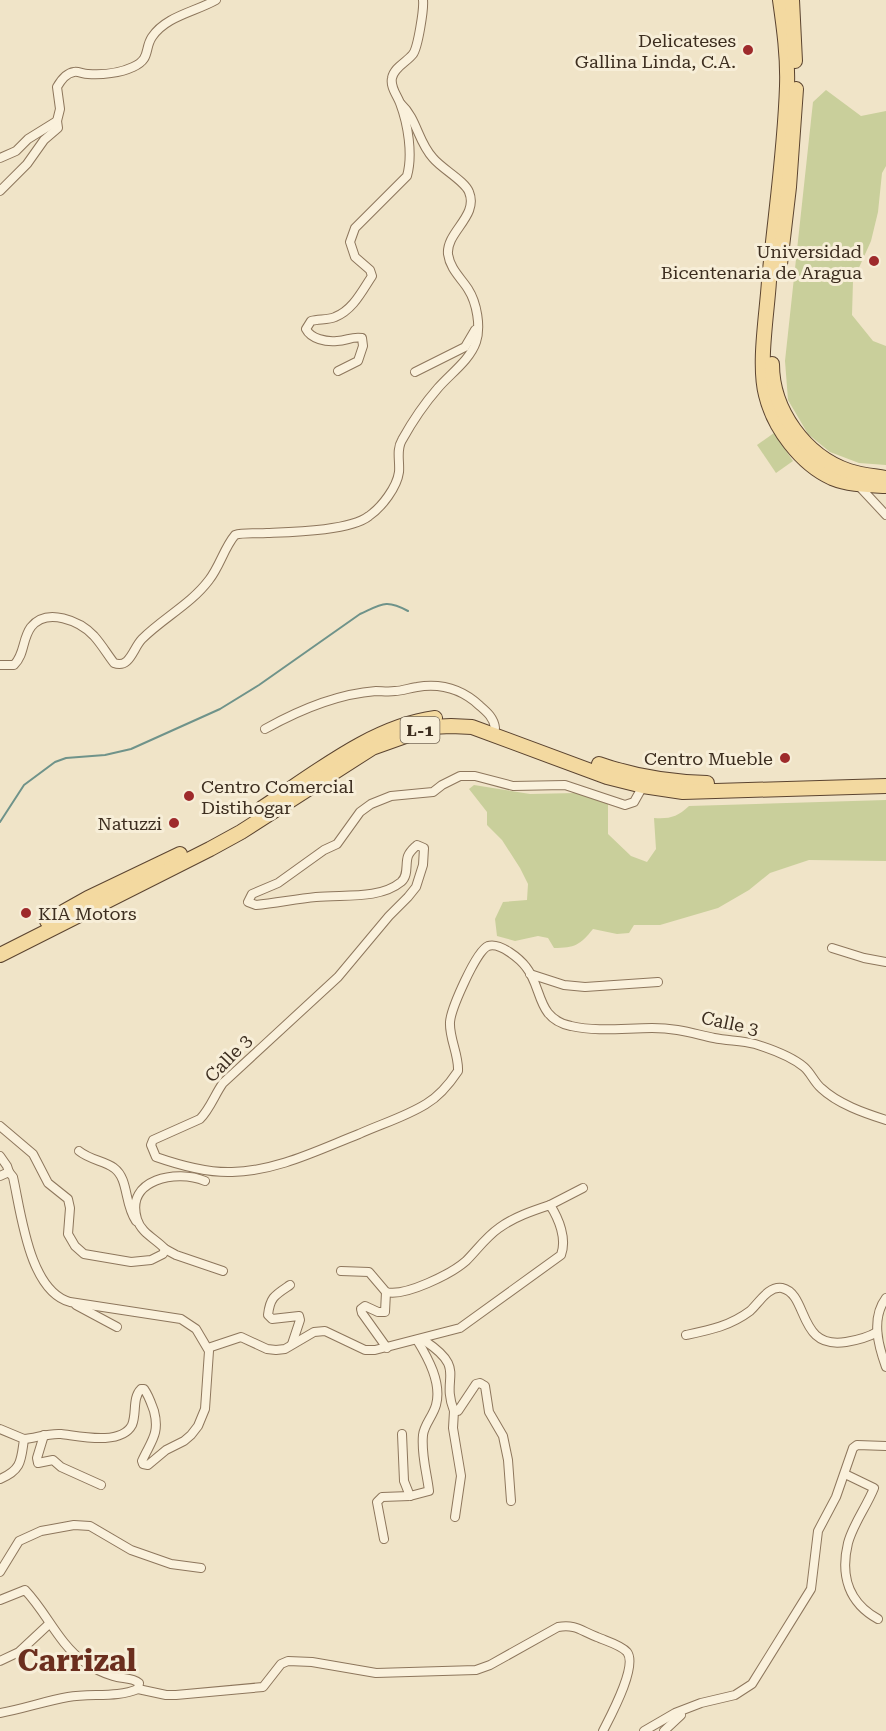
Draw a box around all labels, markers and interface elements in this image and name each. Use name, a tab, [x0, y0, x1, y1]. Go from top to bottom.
place label: Delicateses Gallina Linda, C.A.	[575, 30, 736, 72]
marker: Delicateses Gallina Linda, C.A.	[741, 43, 755, 57]
place label: Universidad Bicentenaria de Aragua	[661, 241, 862, 283]
marker: Universidad Bicentenaria de Aragua	[867, 254, 881, 268]
road number: L-1	[400, 717, 440, 743]
place label: Centro Mueble	[644, 748, 773, 769]
marker: Centro Mueble	[778, 751, 792, 765]
place label: Centro Comercial Distihogar	[201, 776, 354, 818]
marker: Centro Comercial Distihogar	[182, 789, 196, 803]
place label: Natuzzi	[98, 813, 162, 834]
marker: Natuzzi	[167, 816, 181, 830]
place label: KIA Motors	[38, 903, 137, 924]
marker: KIA Motors	[19, 906, 33, 920]
street label: Calle 3	[699, 1007, 761, 1039]
street label: Calle 3	[200, 1030, 256, 1086]
district label: Carrizal	[18, 1643, 137, 1678]

